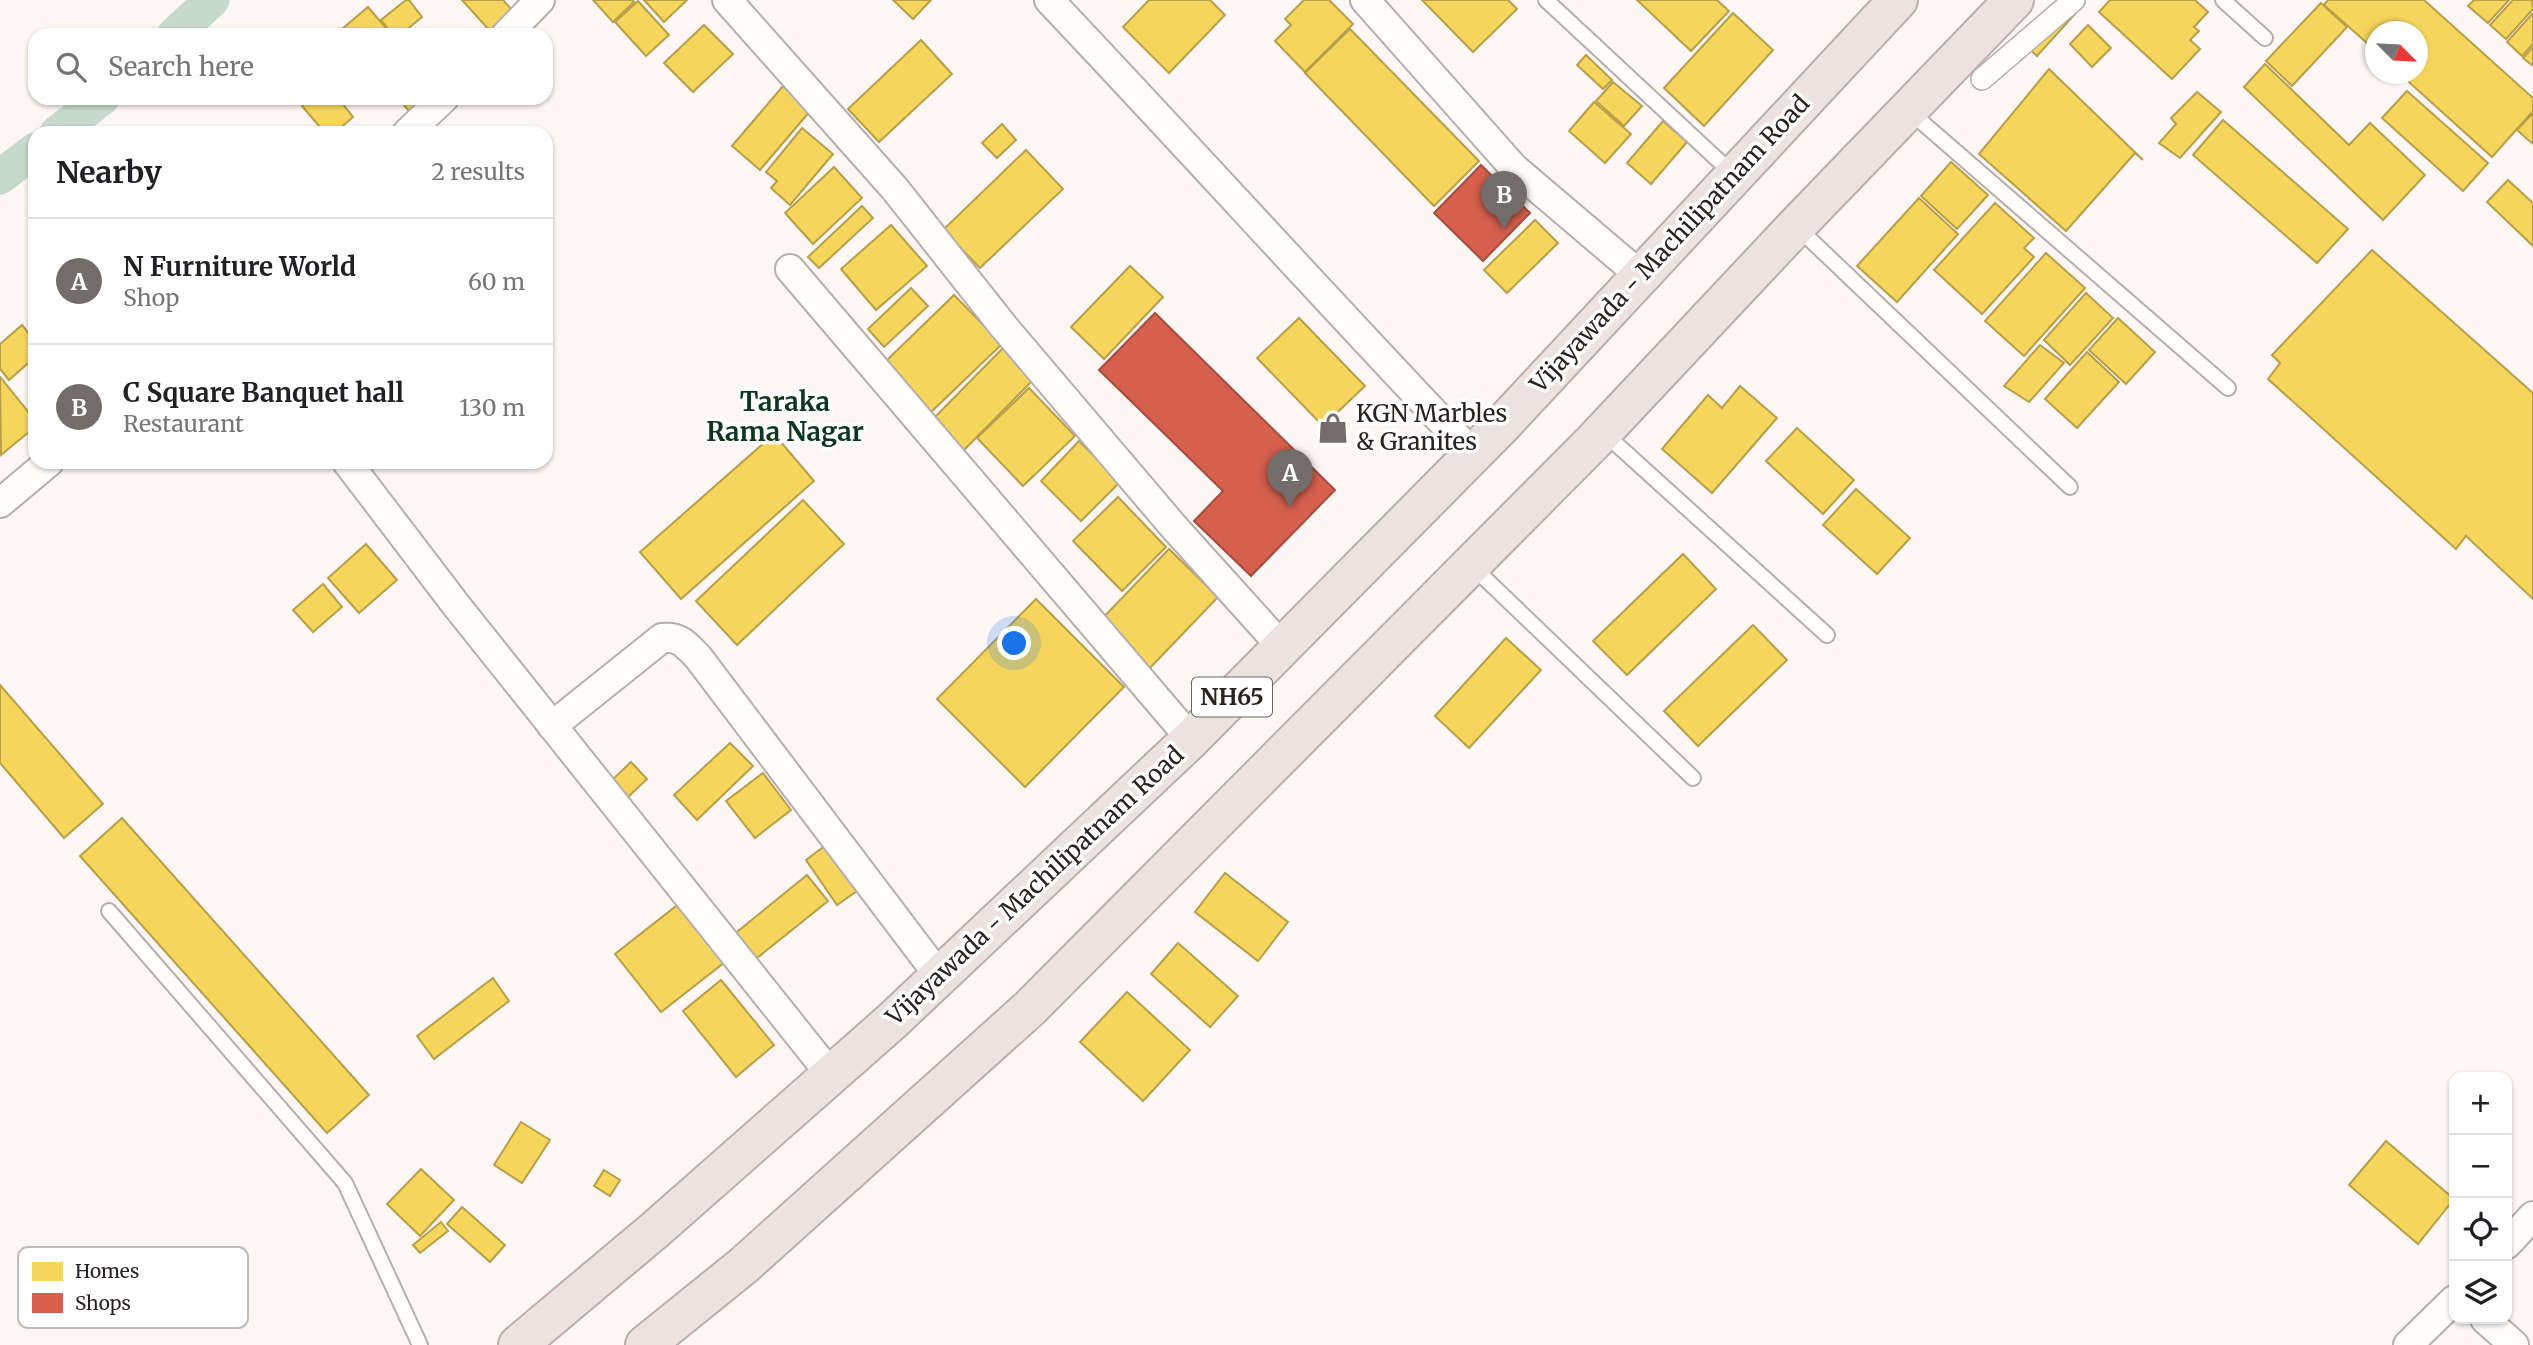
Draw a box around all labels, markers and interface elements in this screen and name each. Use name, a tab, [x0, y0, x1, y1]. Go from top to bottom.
north arrow	[2365, 21, 2428, 84]
search box	[28, 28, 553, 105]
icon: search	[52, 48, 90, 86]
text: Search here	[108, 50, 254, 83]
street label: Vijayawada - Machilipatnam Road	[1523, 88, 1816, 400]
text: Nearby	[56, 153, 162, 191]
text: 2 results	[431, 157, 525, 186]
pin: B	[1481, 171, 1527, 229]
text: N Furniture World	[123, 250, 356, 283]
text: A	[71, 267, 87, 296]
text: 60 m	[468, 267, 525, 296]
text: Shop	[123, 283, 179, 312]
text: C Square Banquet hall	[123, 376, 404, 409]
district label: Taraka Rama Nagar	[706, 385, 864, 448]
text: B	[71, 393, 87, 422]
text: 130 m	[459, 393, 525, 422]
place label: KGN Marbles & Granites	[1356, 398, 1507, 457]
text: Restaurant	[123, 409, 244, 438]
shop icon: KGN Marbles & Granites	[1316, 411, 1350, 445]
pin: A	[1267, 449, 1313, 507]
your location	[997, 626, 1031, 660]
road number: NH65	[1192, 678, 1272, 716]
street label: Vijayawada - Machilipatnam Road	[879, 739, 1190, 1033]
map controls	[2449, 1072, 2512, 1324]
button: +	[2449, 1072, 2512, 1135]
button: −	[2449, 1135, 2512, 1198]
button: locate	[2449, 1198, 2512, 1261]
legend	[18, 1247, 248, 1328]
text: Homes	[75, 1259, 139, 1283]
button: layers	[2449, 1261, 2512, 1324]
text: Shops	[75, 1291, 131, 1315]

